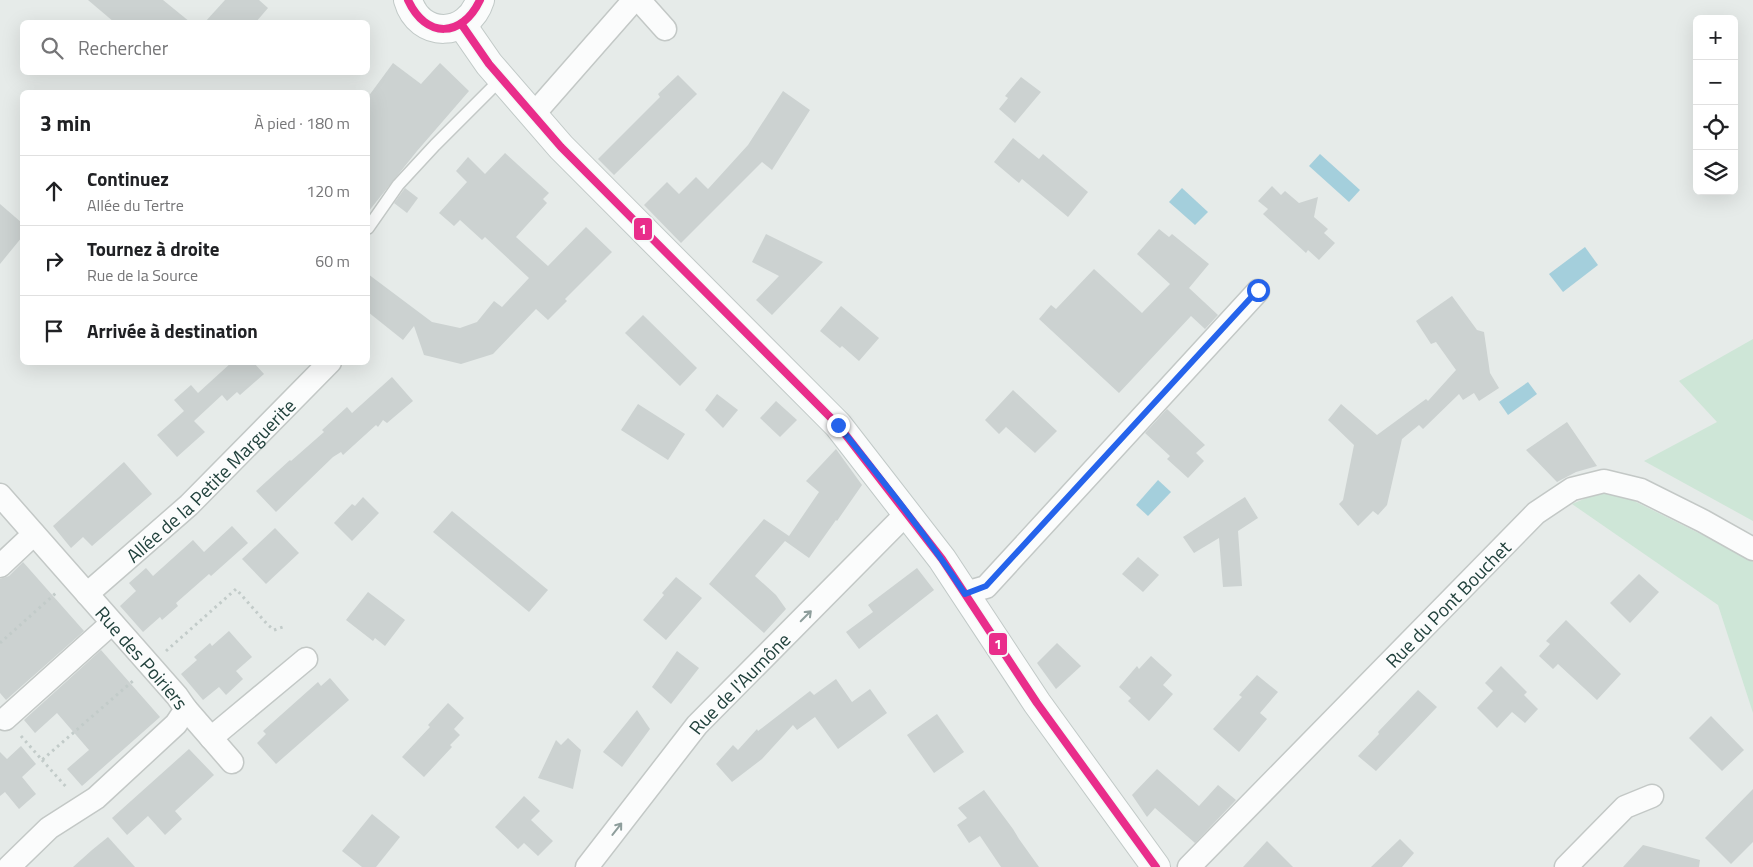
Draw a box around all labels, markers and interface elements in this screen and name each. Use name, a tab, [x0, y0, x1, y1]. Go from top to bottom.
map controls	[1693, 15, 1738, 195]
button: +	[1693, 15, 1738, 60]
search box	[20, 20, 370, 75]
text: Rechercher	[78, 33, 168, 62]
icon: search	[38, 34, 66, 62]
button: −	[1693, 60, 1738, 105]
button: locate	[1693, 105, 1738, 150]
text: 3 min	[40, 107, 91, 139]
text: À pied · 180 m	[254, 111, 350, 135]
button: layers	[1693, 150, 1738, 195]
text: Continuez	[87, 164, 169, 193]
icon: ahead	[40, 177, 68, 205]
text: 120 m	[306, 179, 350, 203]
text: Allée du Tertre	[87, 193, 184, 217]
line badge: 1	[633, 217, 653, 241]
text: 1	[639, 218, 647, 239]
text: Tournez à droite	[87, 234, 219, 263]
icon: right	[40, 247, 68, 275]
text: 60 m	[315, 249, 350, 273]
text: Rue de la Source	[87, 263, 198, 287]
route start	[1247, 279, 1270, 302]
text: Arrivée à destination	[87, 316, 258, 345]
icon: arrive	[40, 317, 68, 345]
street label: Allée de la Petite Marguerite	[119, 391, 302, 569]
route end	[827, 414, 850, 437]
street label: Rue du Pont Bouchet	[1378, 533, 1517, 674]
street label: Rue des Poiriers	[89, 599, 196, 715]
one-way arrow	[800, 609, 812, 622]
street label: Rue de l'Aumône	[681, 625, 796, 740]
line badge: 1	[988, 632, 1008, 656]
text: 1	[994, 633, 1002, 654]
one-way arrow	[612, 822, 623, 835]

